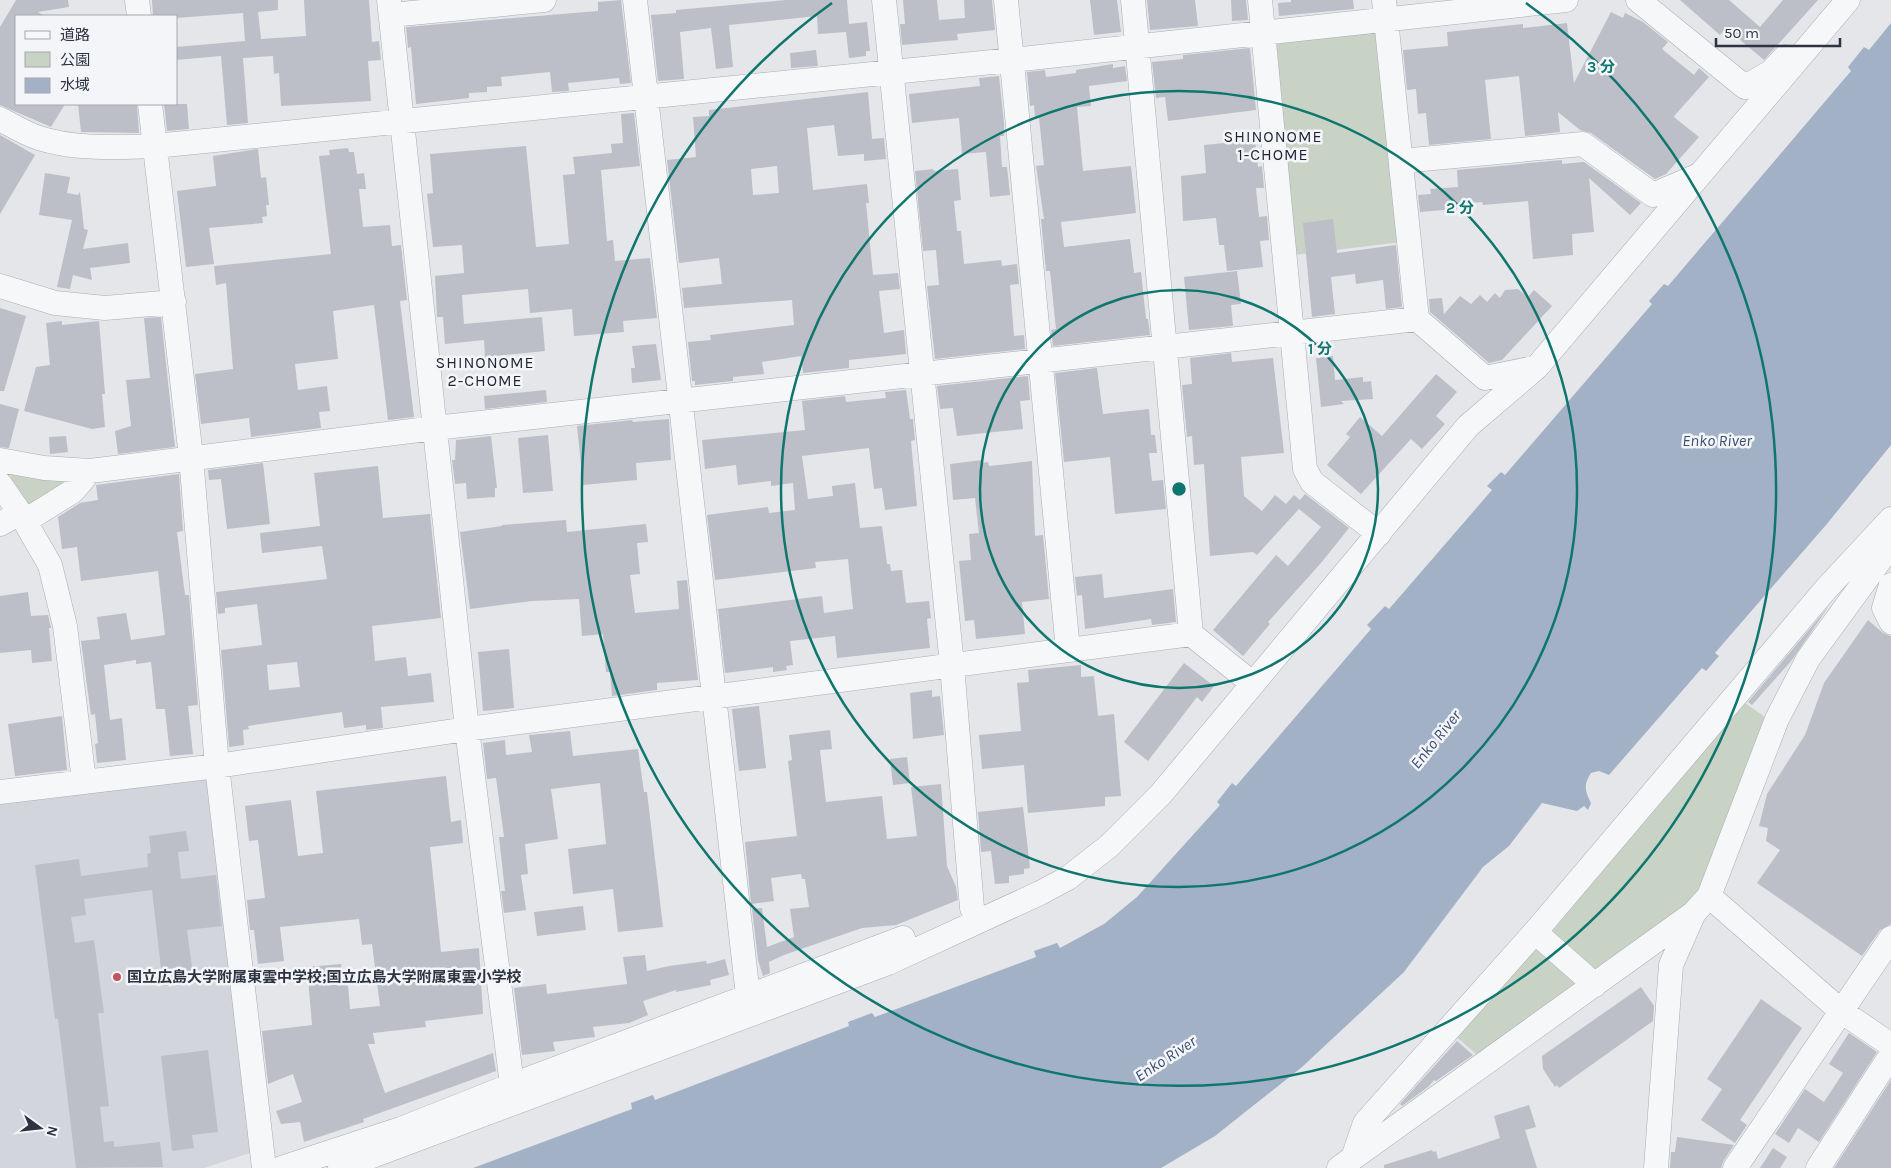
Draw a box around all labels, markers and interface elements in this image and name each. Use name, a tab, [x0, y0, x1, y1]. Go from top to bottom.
legend	[15, 15, 178, 105]
scale bar	[1716, 15, 1840, 47]
text: 50 m	[1724, 24, 1759, 42]
text: 道路	[60, 26, 90, 44]
text: 公園	[60, 51, 90, 69]
text: 3 分	[1587, 58, 1615, 76]
text: 水域	[60, 76, 90, 94]
district label: SHINONOME 1-CHOME	[1224, 127, 1322, 164]
text: 2 分	[1446, 199, 1474, 217]
text: 1 分	[1308, 340, 1332, 358]
district label: SHINONOME 2-CHOME	[436, 353, 534, 390]
water label: Enko River	[1682, 431, 1752, 450]
centre of rings	[1170, 480, 1188, 498]
water label: Enko River	[1406, 706, 1465, 772]
place label: 国立広島大学附属東雲中学校;国立広島大学附属東雲小学校	[127, 968, 522, 986]
marker: 国立広島大学附属東雲中学校;国立広島大学附属東雲小学校	[111, 971, 123, 983]
water label: Enko River	[1131, 1031, 1200, 1085]
north arrow	[15, 1103, 65, 1153]
text: N	[43, 1124, 62, 1138]

